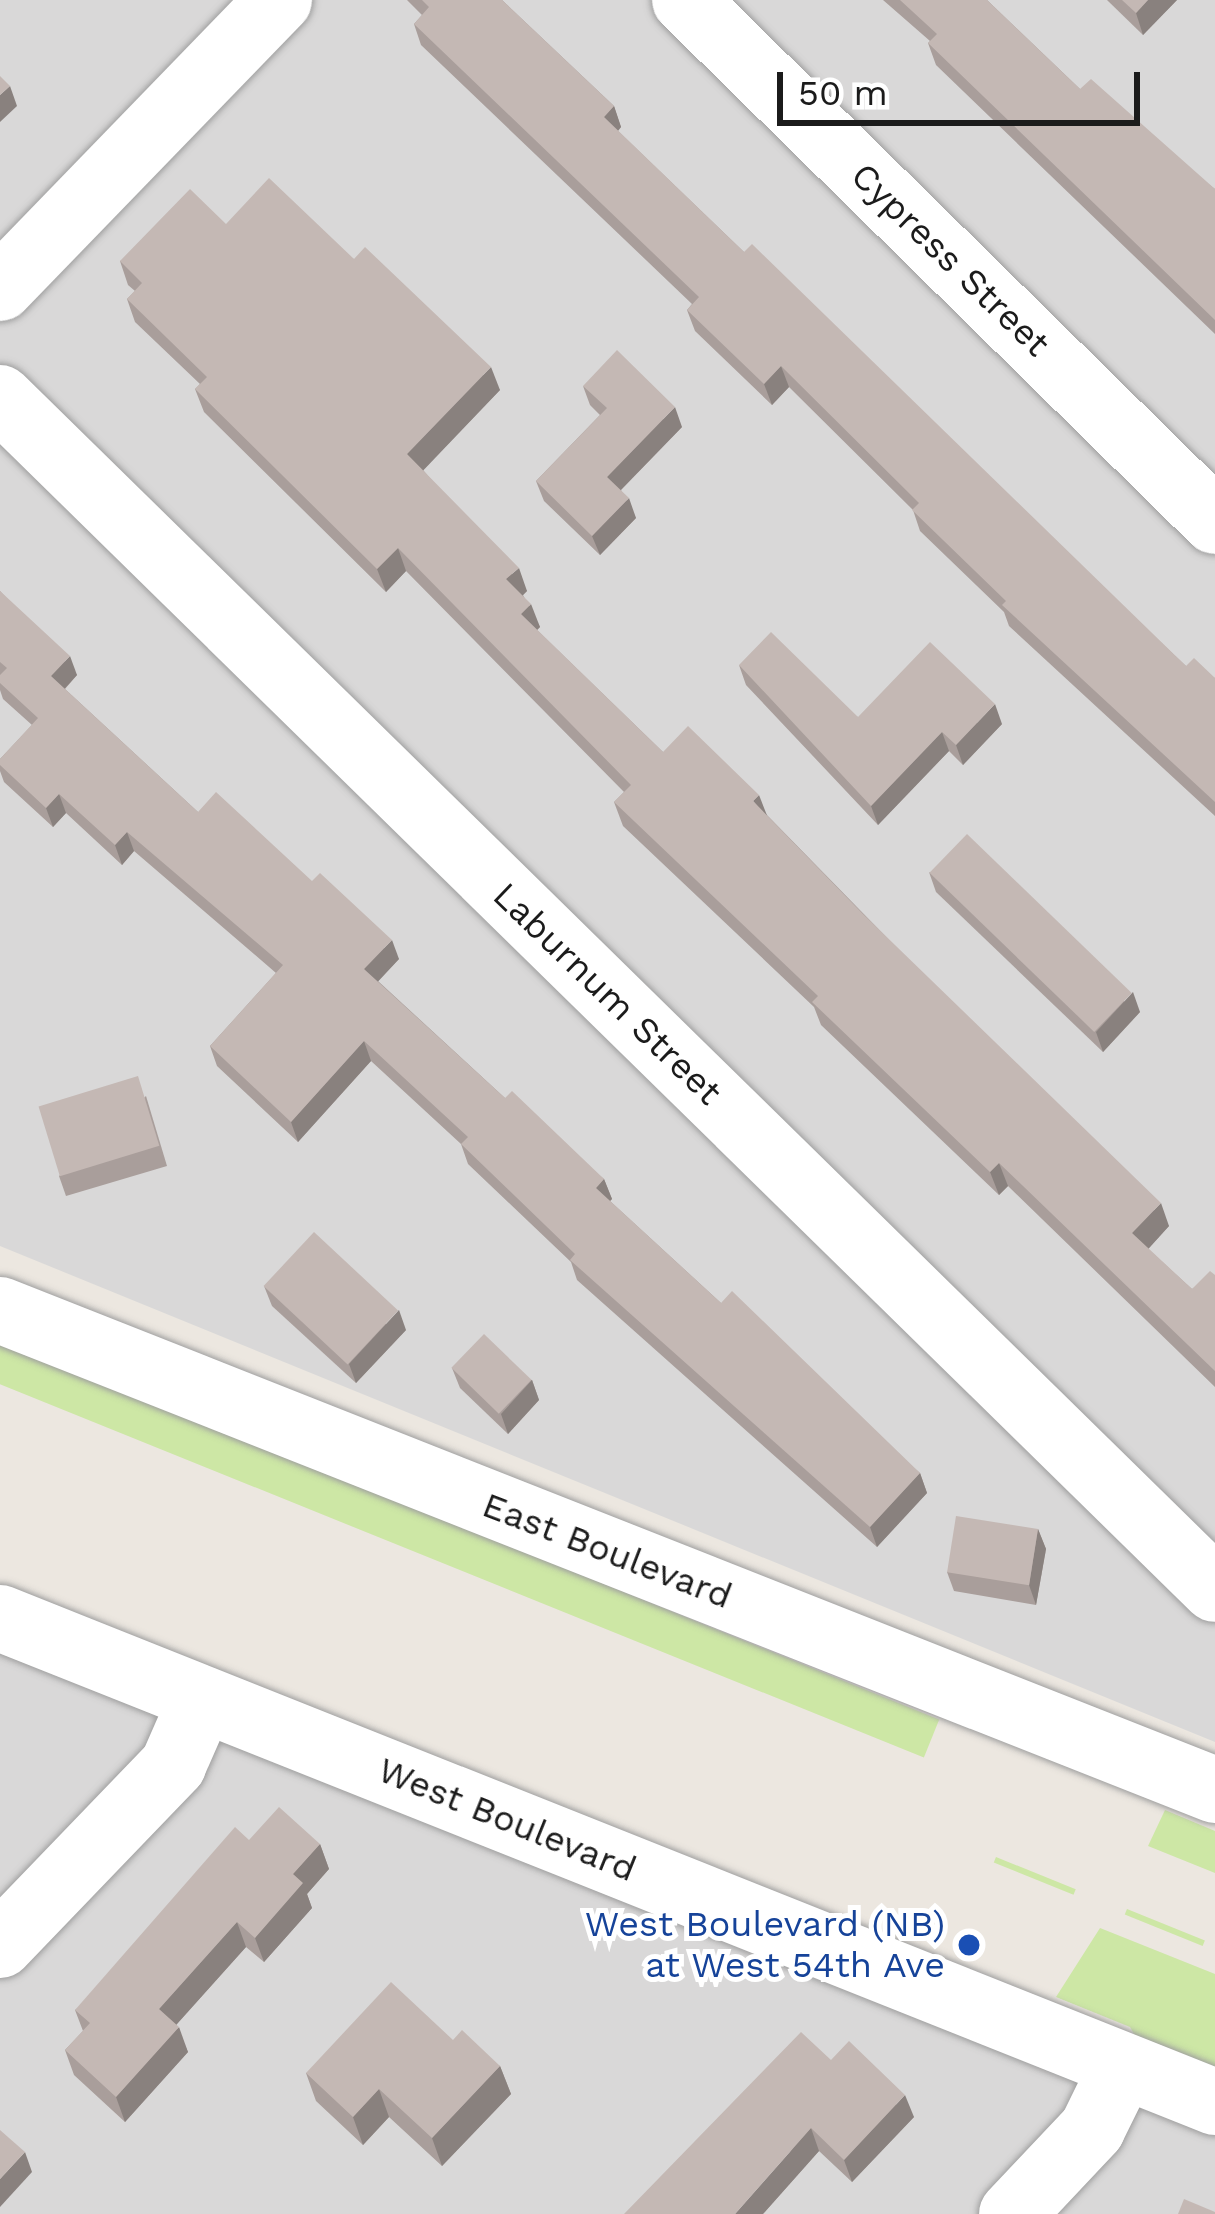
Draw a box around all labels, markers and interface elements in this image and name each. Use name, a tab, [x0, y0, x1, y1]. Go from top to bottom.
scale bar	[783, 48, 1146, 122]
text: 50 m	[798, 72, 888, 114]
street label: Cypress Street	[842, 154, 1058, 366]
street label: Laburnum Street	[484, 874, 730, 1114]
street label: East Boulevard	[476, 1484, 738, 1618]
street label: West Boulevard	[372, 1749, 642, 1891]
place label: West Boulevard (NB) at West 54th Ave	[585, 1902, 945, 1987]
marker: West Boulevard (NB) at West 54th Ave	[956, 1932, 982, 1958]

